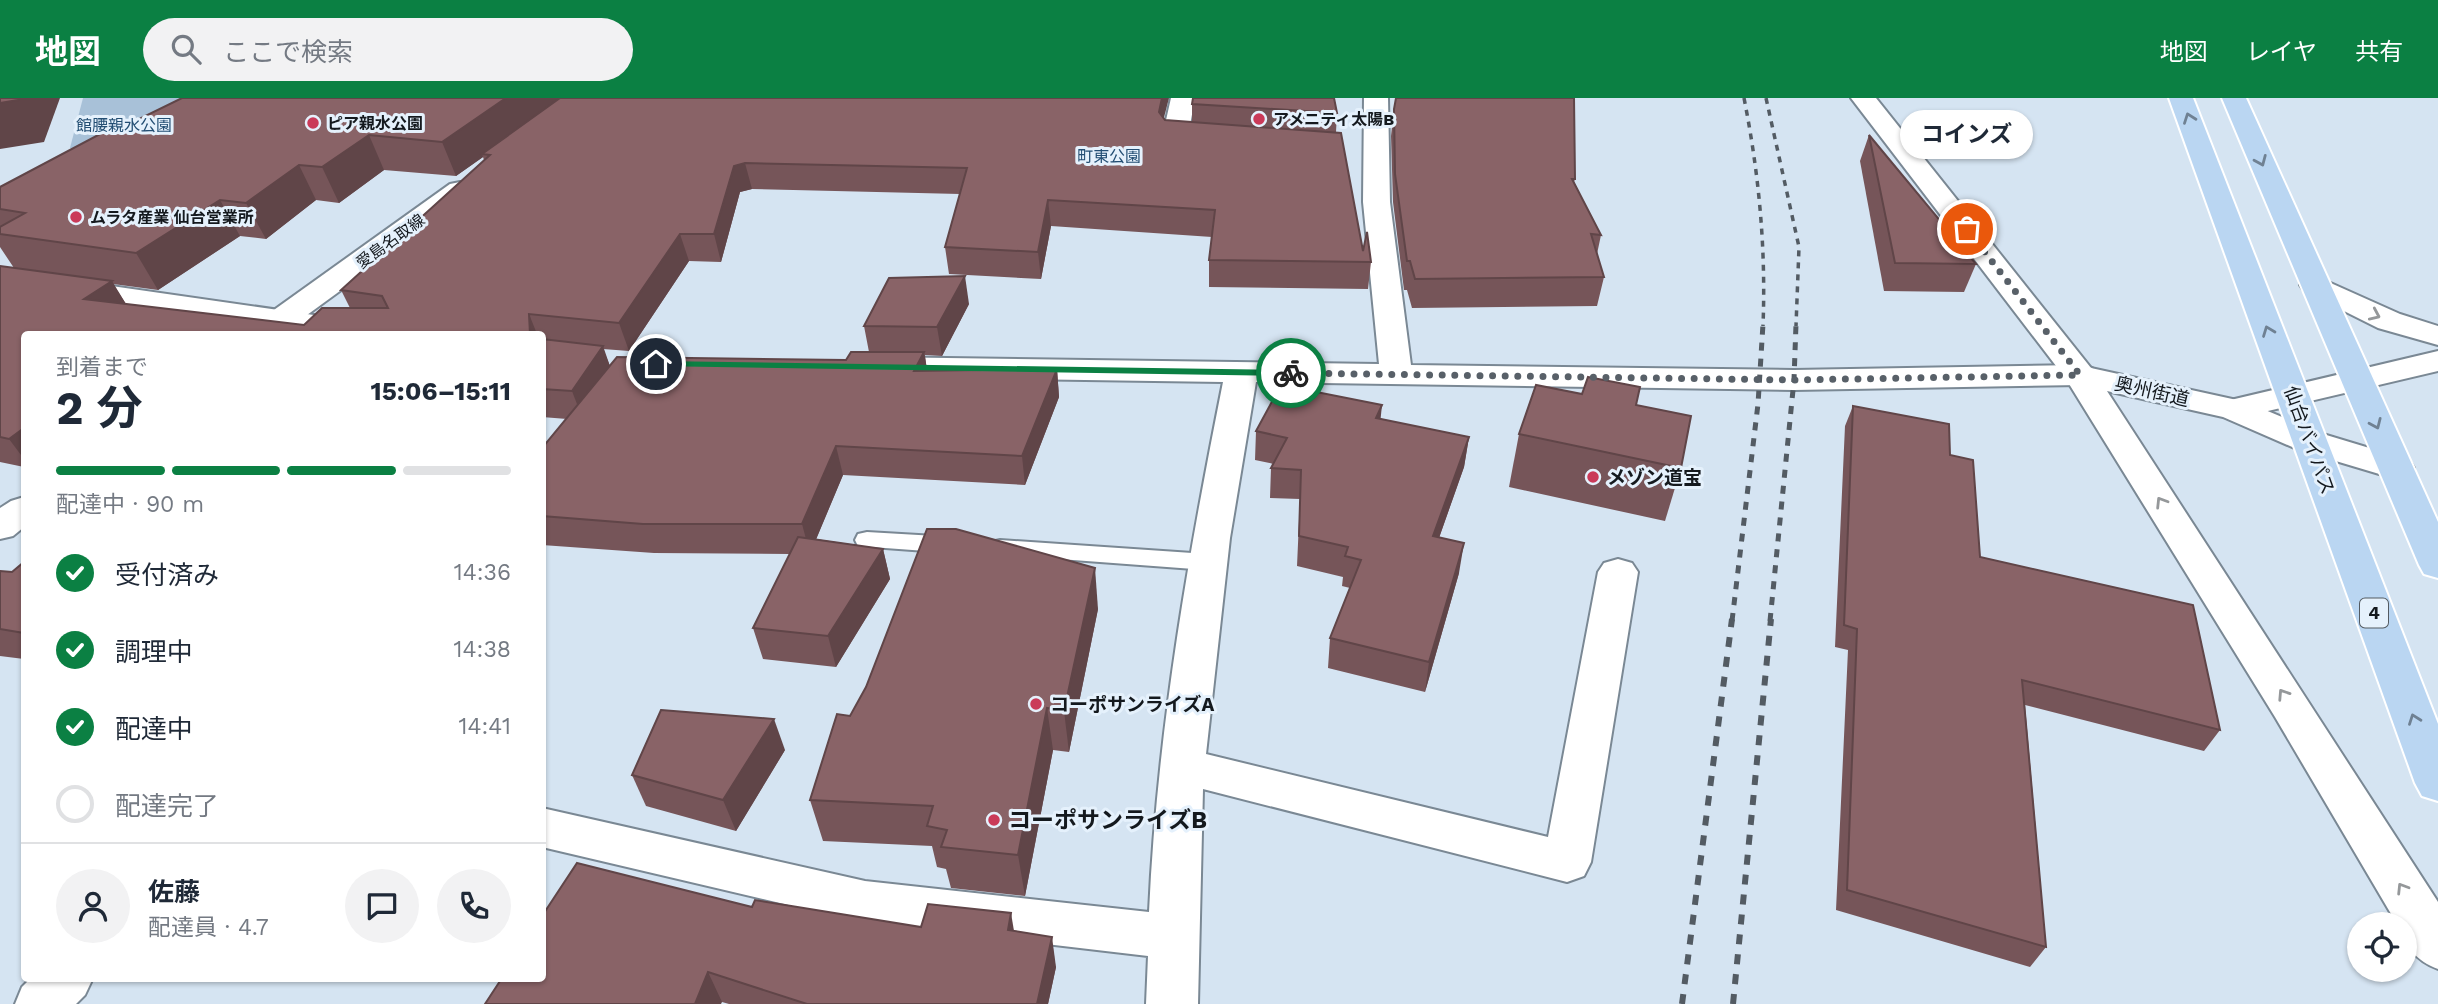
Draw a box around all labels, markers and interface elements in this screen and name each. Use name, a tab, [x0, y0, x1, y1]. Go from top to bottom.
search box	[143, 18, 633, 81]
icon: search	[167, 30, 205, 68]
text: 地図	[35, 32, 101, 71]
text: ここで検索	[223, 37, 353, 67]
text: 地図	[2160, 38, 2208, 66]
text: レイヤ	[2246, 38, 2317, 66]
text: 共有	[2355, 38, 2403, 66]
place label: アメニティ太陽B	[1273, 110, 1394, 129]
callout: コインズ	[1900, 110, 2034, 159]
marker: アメニティ太陽B	[1251, 111, 1267, 127]
one-way arrow	[2183, 113, 2197, 125]
place label: ピア親水公園	[327, 114, 423, 133]
marker: ピア親水公園	[305, 115, 321, 131]
park label: 館腰親水公園	[76, 116, 172, 135]
text: コインズ	[1921, 121, 2012, 148]
park label: 町東公園	[1077, 147, 1141, 166]
one-way arrow	[2253, 153, 2267, 166]
pin	[1937, 199, 1997, 259]
place label: ムラタ産業 仙台営業所	[90, 208, 254, 227]
marker: ムラタ産業 仙台営業所	[68, 209, 84, 225]
street label: 愛島名取線	[352, 210, 428, 273]
icon: bag	[1948, 210, 1986, 248]
one-way arrow	[2368, 306, 2380, 320]
one-way arrow	[2262, 326, 2276, 338]
pin	[626, 334, 686, 394]
courier	[1256, 338, 1326, 408]
icon: home	[637, 345, 675, 383]
text: 到着まで	[56, 354, 148, 381]
icon: bike	[1272, 354, 1310, 392]
street label: 奥州街道	[2112, 372, 2192, 411]
text: 15:06–15:11	[370, 376, 511, 406]
text: 2 分	[56, 381, 143, 435]
street label: 仙台バイパス	[2279, 383, 2340, 497]
one-way arrow	[2368, 417, 2382, 429]
place label: メゾン道宝	[1607, 466, 1702, 489]
marker: メゾン道宝	[1585, 469, 1601, 485]
text: 配達中 · 90 m	[56, 491, 204, 518]
one-way arrow	[2156, 497, 2169, 510]
icon: check	[56, 554, 94, 592]
text: 14:36	[454, 559, 511, 586]
text: 受付済み	[115, 560, 219, 590]
road number: 4	[2360, 598, 2388, 628]
icon: check	[56, 631, 94, 669]
text: 14:38	[454, 636, 511, 663]
text: 調理中	[115, 637, 193, 667]
one-way arrow	[2279, 689, 2292, 702]
place label: コーポサンライズA	[1050, 693, 1214, 716]
marker: コーポサンライズA	[1028, 696, 1044, 712]
icon: check	[56, 708, 94, 746]
text: 14:41	[459, 713, 511, 740]
one-way arrow	[2409, 713, 2423, 725]
text: 配達中	[115, 714, 193, 744]
text: 配達完了	[115, 791, 219, 821]
place label: コーポサンライズB	[1008, 807, 1207, 834]
marker: コーポサンライズB	[986, 812, 1002, 828]
button: person	[56, 869, 130, 943]
button: chat	[345, 869, 419, 943]
button: phone	[437, 869, 511, 943]
text: 佐藤	[148, 877, 200, 907]
one-way arrow	[2398, 882, 2411, 895]
map controls	[2347, 912, 2417, 982]
button: locate	[2347, 912, 2417, 982]
text: 配達員 · 4.7	[148, 914, 269, 941]

